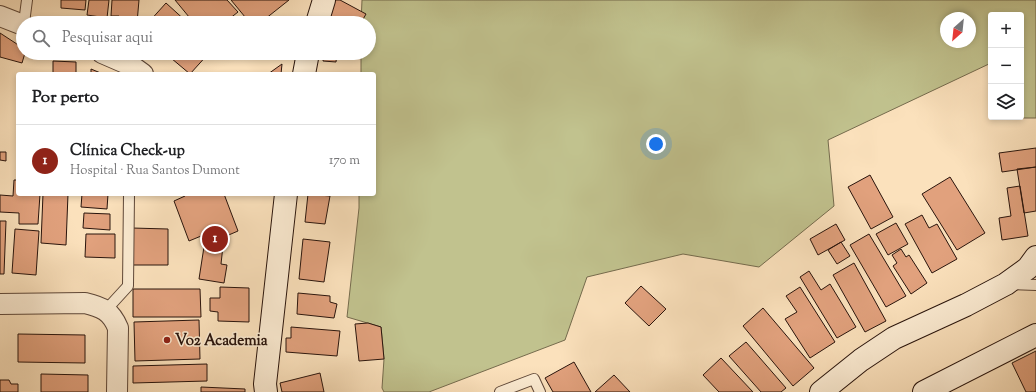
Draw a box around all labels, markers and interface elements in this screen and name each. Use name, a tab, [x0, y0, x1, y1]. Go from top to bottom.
north arrow	[940, 12, 976, 48]
map controls	[988, 12, 1024, 120]
button: +	[988, 12, 1024, 48]
search box	[16, 16, 376, 60]
icon: search	[30, 27, 52, 49]
text: Pesquisar aqui	[62, 28, 153, 49]
button: −	[988, 48, 1024, 84]
button: layers	[988, 84, 1024, 120]
text: Por perto	[32, 86, 99, 110]
your location	[646, 134, 666, 154]
text: Clínica Check-up	[70, 141, 185, 162]
text: 1	[43, 152, 47, 170]
text: 170 m	[329, 152, 360, 170]
text: Hospital · Rua Santos Dumont	[70, 162, 240, 180]
pin: 1	[202, 224, 228, 254]
place label: Vo2 Academia	[175, 331, 268, 352]
marker: Vo2 Academia	[162, 335, 172, 345]

